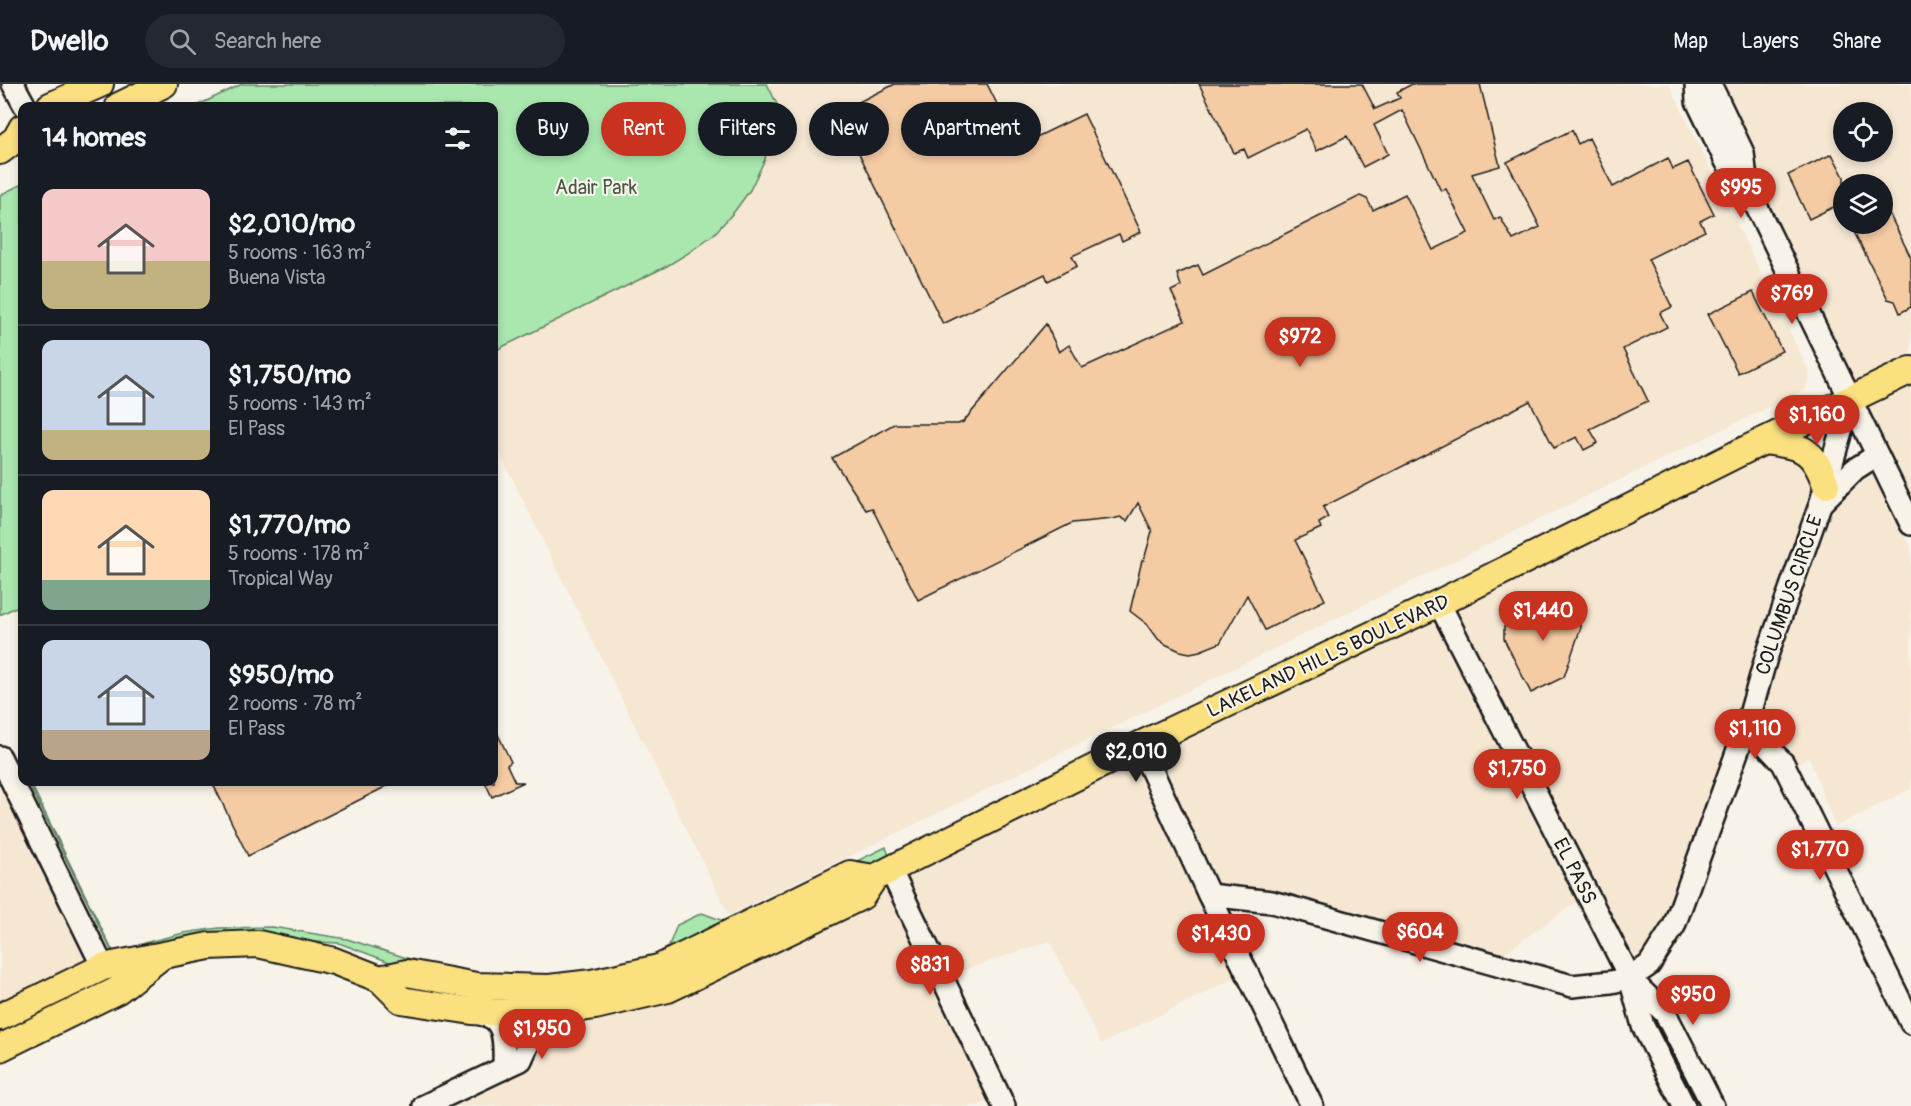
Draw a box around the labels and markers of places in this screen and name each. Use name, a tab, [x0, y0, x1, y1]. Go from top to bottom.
pin: $995	[1705, 168, 1777, 219]
pin: $769	[1756, 274, 1828, 325]
pin: $972	[1264, 317, 1336, 368]
pin: $1,160	[1768, 395, 1866, 446]
pin: $1,440	[1494, 591, 1592, 642]
pin: $1,110	[1706, 709, 1804, 760]
pin: $2,010	[1087, 732, 1185, 783]
pin: $1,750	[1468, 749, 1566, 800]
pin: $1,770	[1771, 830, 1869, 881]
pin: $604	[1384, 912, 1456, 963]
pin: $1,430	[1172, 914, 1270, 965]
pin: $831	[894, 945, 966, 996]
pin: $950	[1657, 975, 1729, 1026]
pin: $1,950	[493, 1009, 591, 1060]

